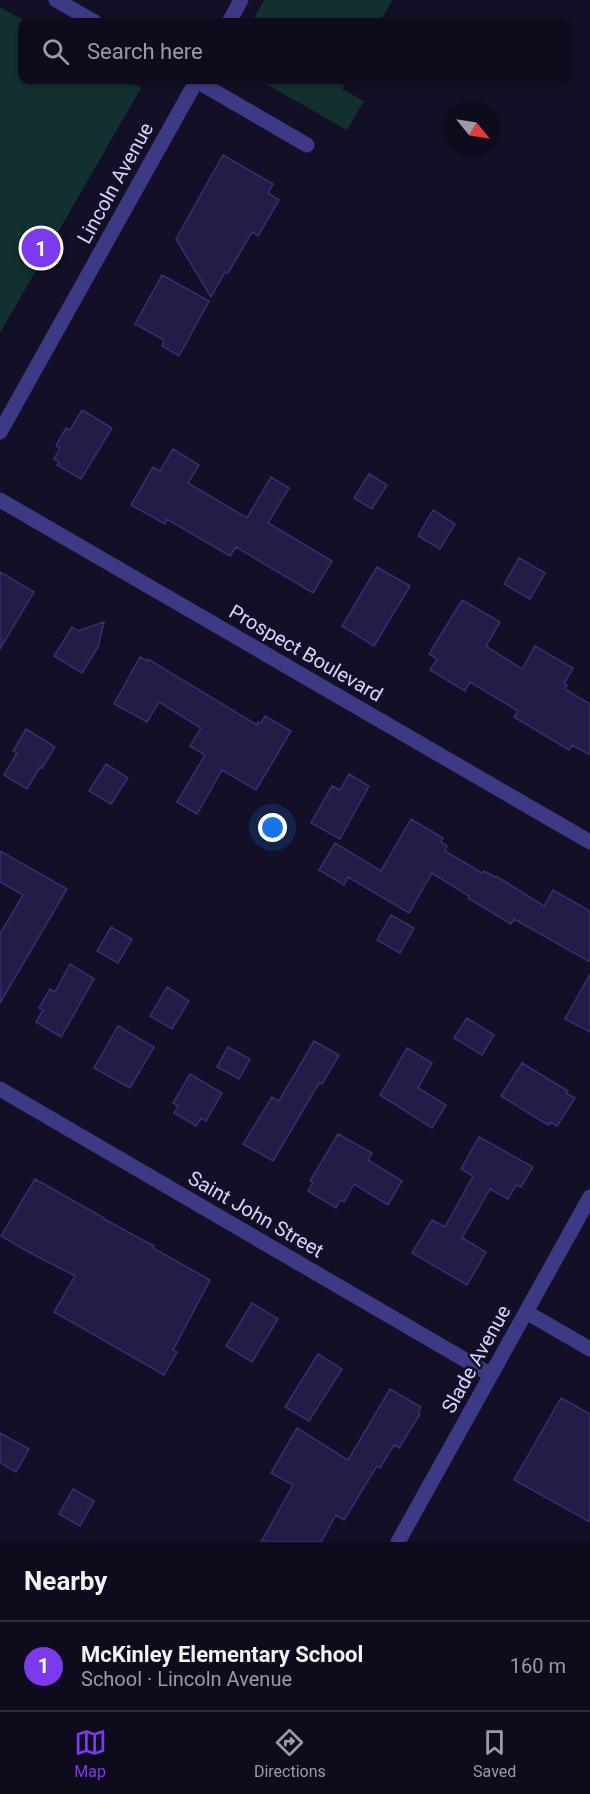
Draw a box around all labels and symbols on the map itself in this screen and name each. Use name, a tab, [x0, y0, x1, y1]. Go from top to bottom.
north arrow	[446, 102, 500, 156]
street label: Lincoln Avenue	[72, 118, 158, 248]
pin: 1	[22, 226, 60, 270]
street label: Prospect Boulevard	[225, 599, 387, 707]
your location	[258, 813, 287, 842]
street label: Saint John Street	[184, 1166, 328, 1262]
street label: Slade Avenue	[436, 1301, 516, 1417]

